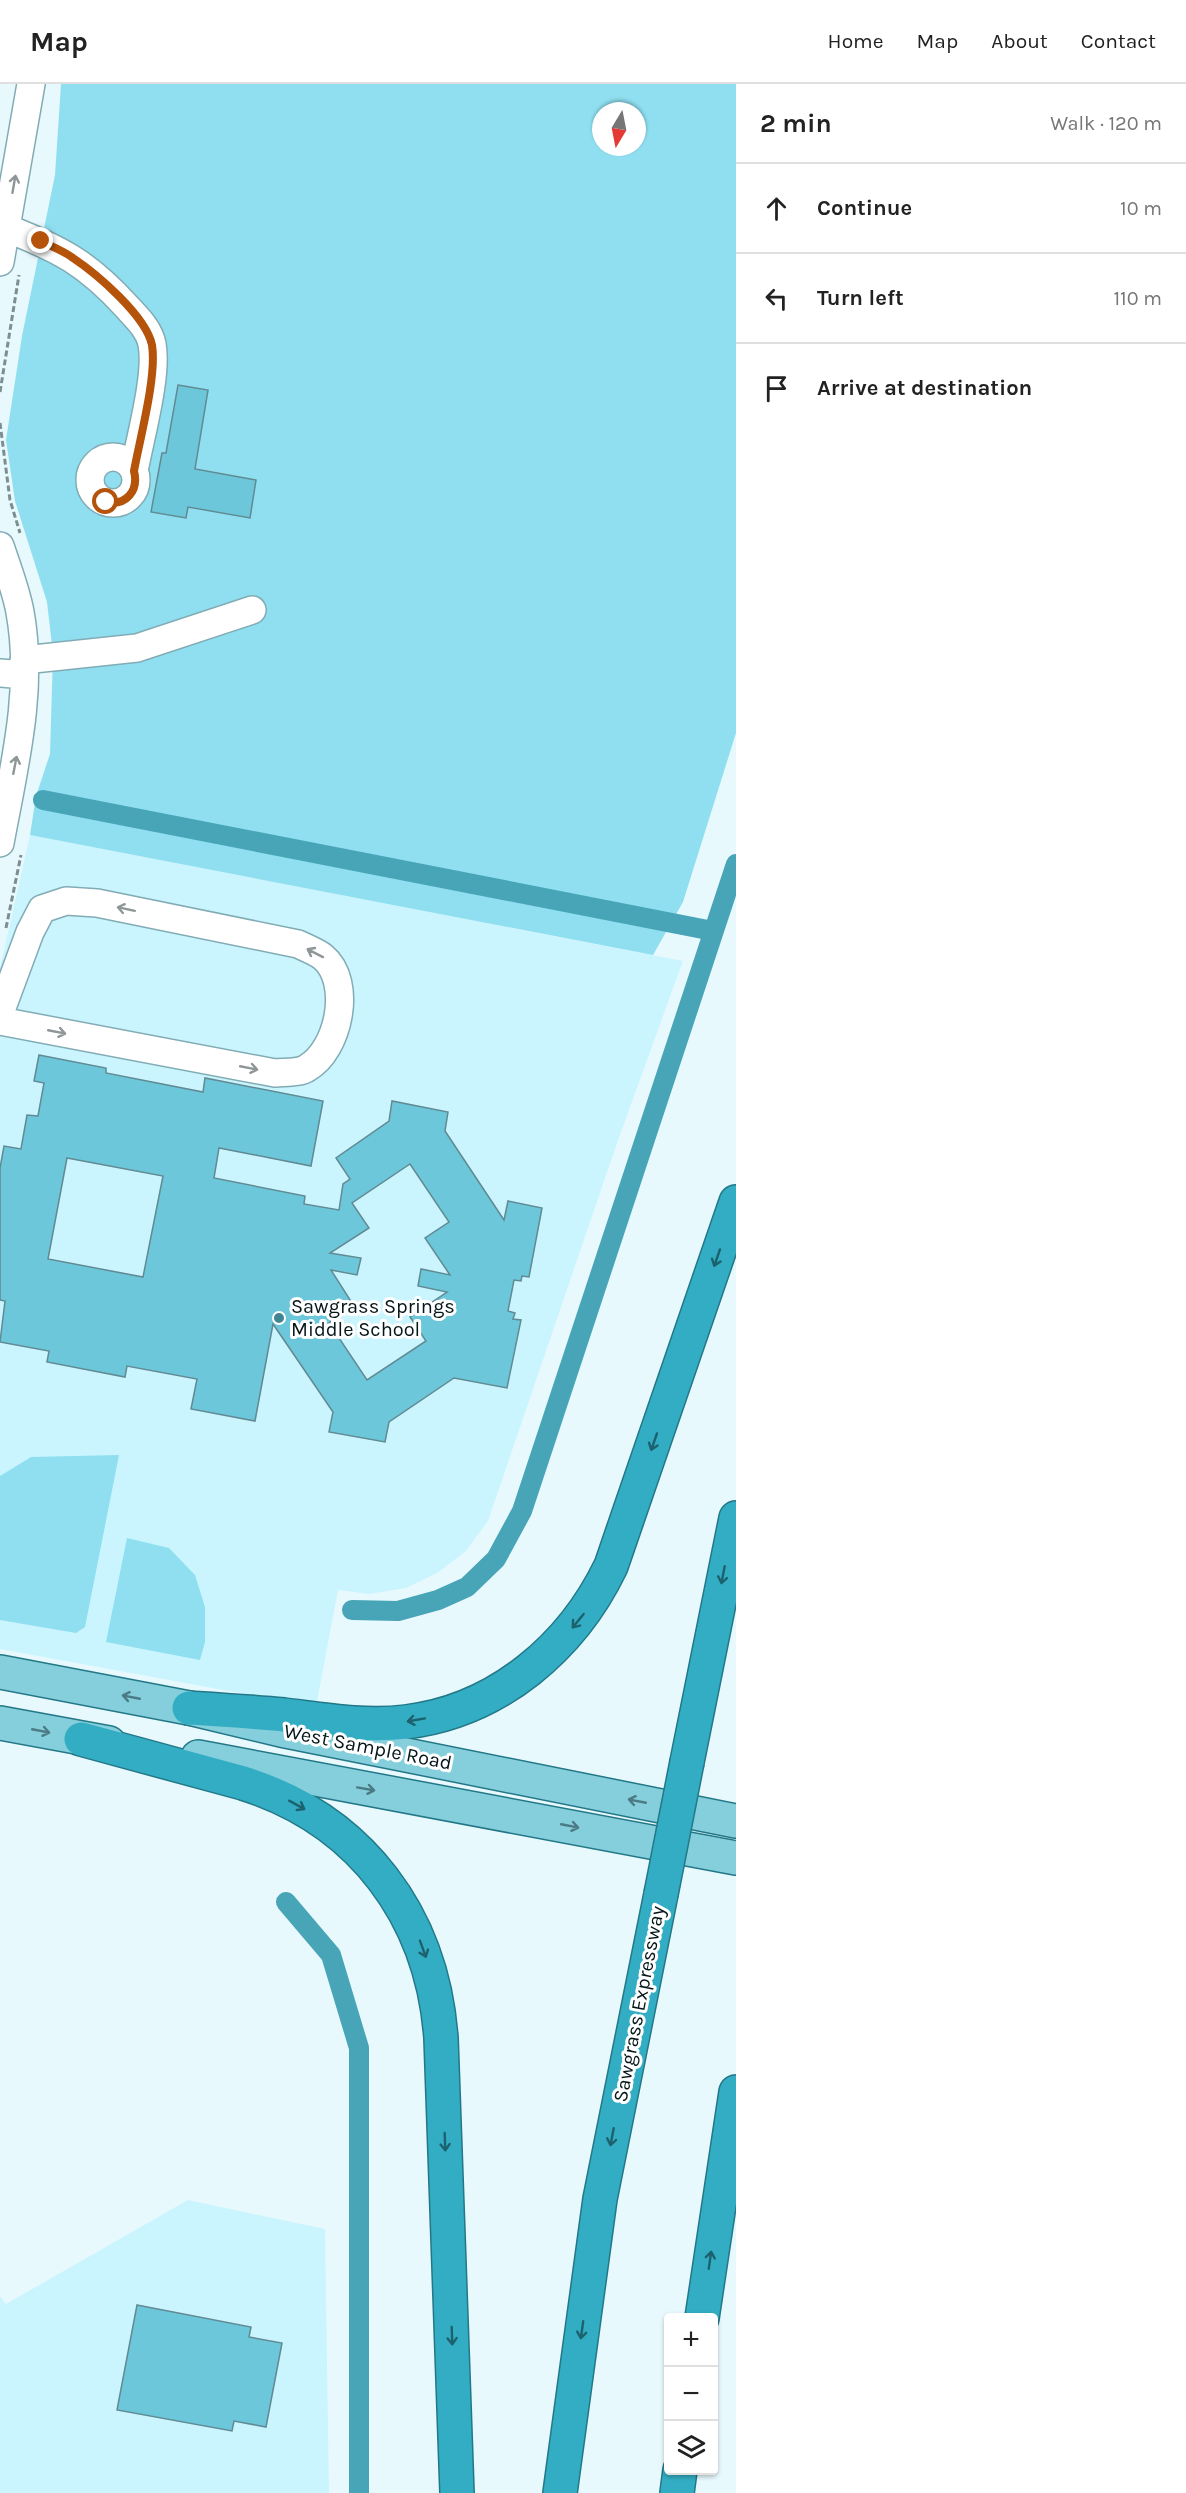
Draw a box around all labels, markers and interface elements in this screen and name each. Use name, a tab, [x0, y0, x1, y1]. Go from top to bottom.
text: Map	[30, 25, 88, 58]
text: Home	[828, 29, 884, 53]
text: Map	[917, 29, 958, 53]
text: About	[991, 29, 1048, 53]
text: Contact	[1081, 29, 1156, 53]
north arrow	[592, 102, 646, 156]
text: 2 min	[760, 108, 832, 139]
text: Walk · 120 m	[1050, 112, 1162, 135]
one-way arrow	[8, 174, 19, 194]
icon: ahead	[760, 192, 793, 225]
text: Continue	[817, 195, 912, 221]
text: 10 m	[1120, 197, 1162, 220]
route end	[27, 227, 53, 253]
icon: left	[760, 282, 793, 315]
text: Turn left	[817, 285, 904, 311]
text: 110 m	[1113, 287, 1162, 310]
icon: arrive	[760, 372, 793, 405]
text: Arrive at destination	[817, 375, 1032, 401]
route start	[92, 488, 118, 514]
one-way arrow	[10, 755, 21, 775]
one-way arrow	[116, 903, 136, 914]
one-way arrow	[307, 947, 324, 959]
one-way arrow	[47, 1027, 67, 1038]
one-way arrow	[239, 1063, 258, 1074]
one-way arrow	[711, 1248, 722, 1267]
place label: Sawgrass Springs Middle School	[291, 1295, 455, 1341]
marker: Sawgrass Springs Middle School	[272, 1311, 286, 1325]
one-way arrow	[648, 1432, 659, 1451]
one-way arrow	[717, 1564, 728, 1584]
one-way arrow	[572, 1613, 585, 1629]
one-way arrow	[122, 1691, 141, 1702]
one-way arrow	[407, 1715, 426, 1726]
street label: West Sample Road	[282, 1719, 454, 1775]
one-way arrow	[30, 1726, 50, 1737]
one-way arrow	[356, 1783, 376, 1794]
one-way arrow	[628, 1795, 648, 1806]
one-way arrow	[288, 1800, 306, 1811]
one-way arrow	[560, 1821, 580, 1832]
street label: Sawgrass Expressway	[609, 1904, 669, 2104]
one-way arrow	[418, 1939, 429, 1958]
one-way arrow	[606, 2127, 617, 2146]
one-way arrow	[439, 2131, 450, 2151]
one-way arrow	[705, 2250, 716, 2270]
map controls	[664, 2313, 718, 2475]
button: +	[664, 2313, 718, 2367]
one-way arrow	[577, 2319, 588, 2339]
one-way arrow	[446, 2326, 457, 2346]
button: −	[664, 2367, 718, 2421]
button: layers	[664, 2421, 718, 2475]

